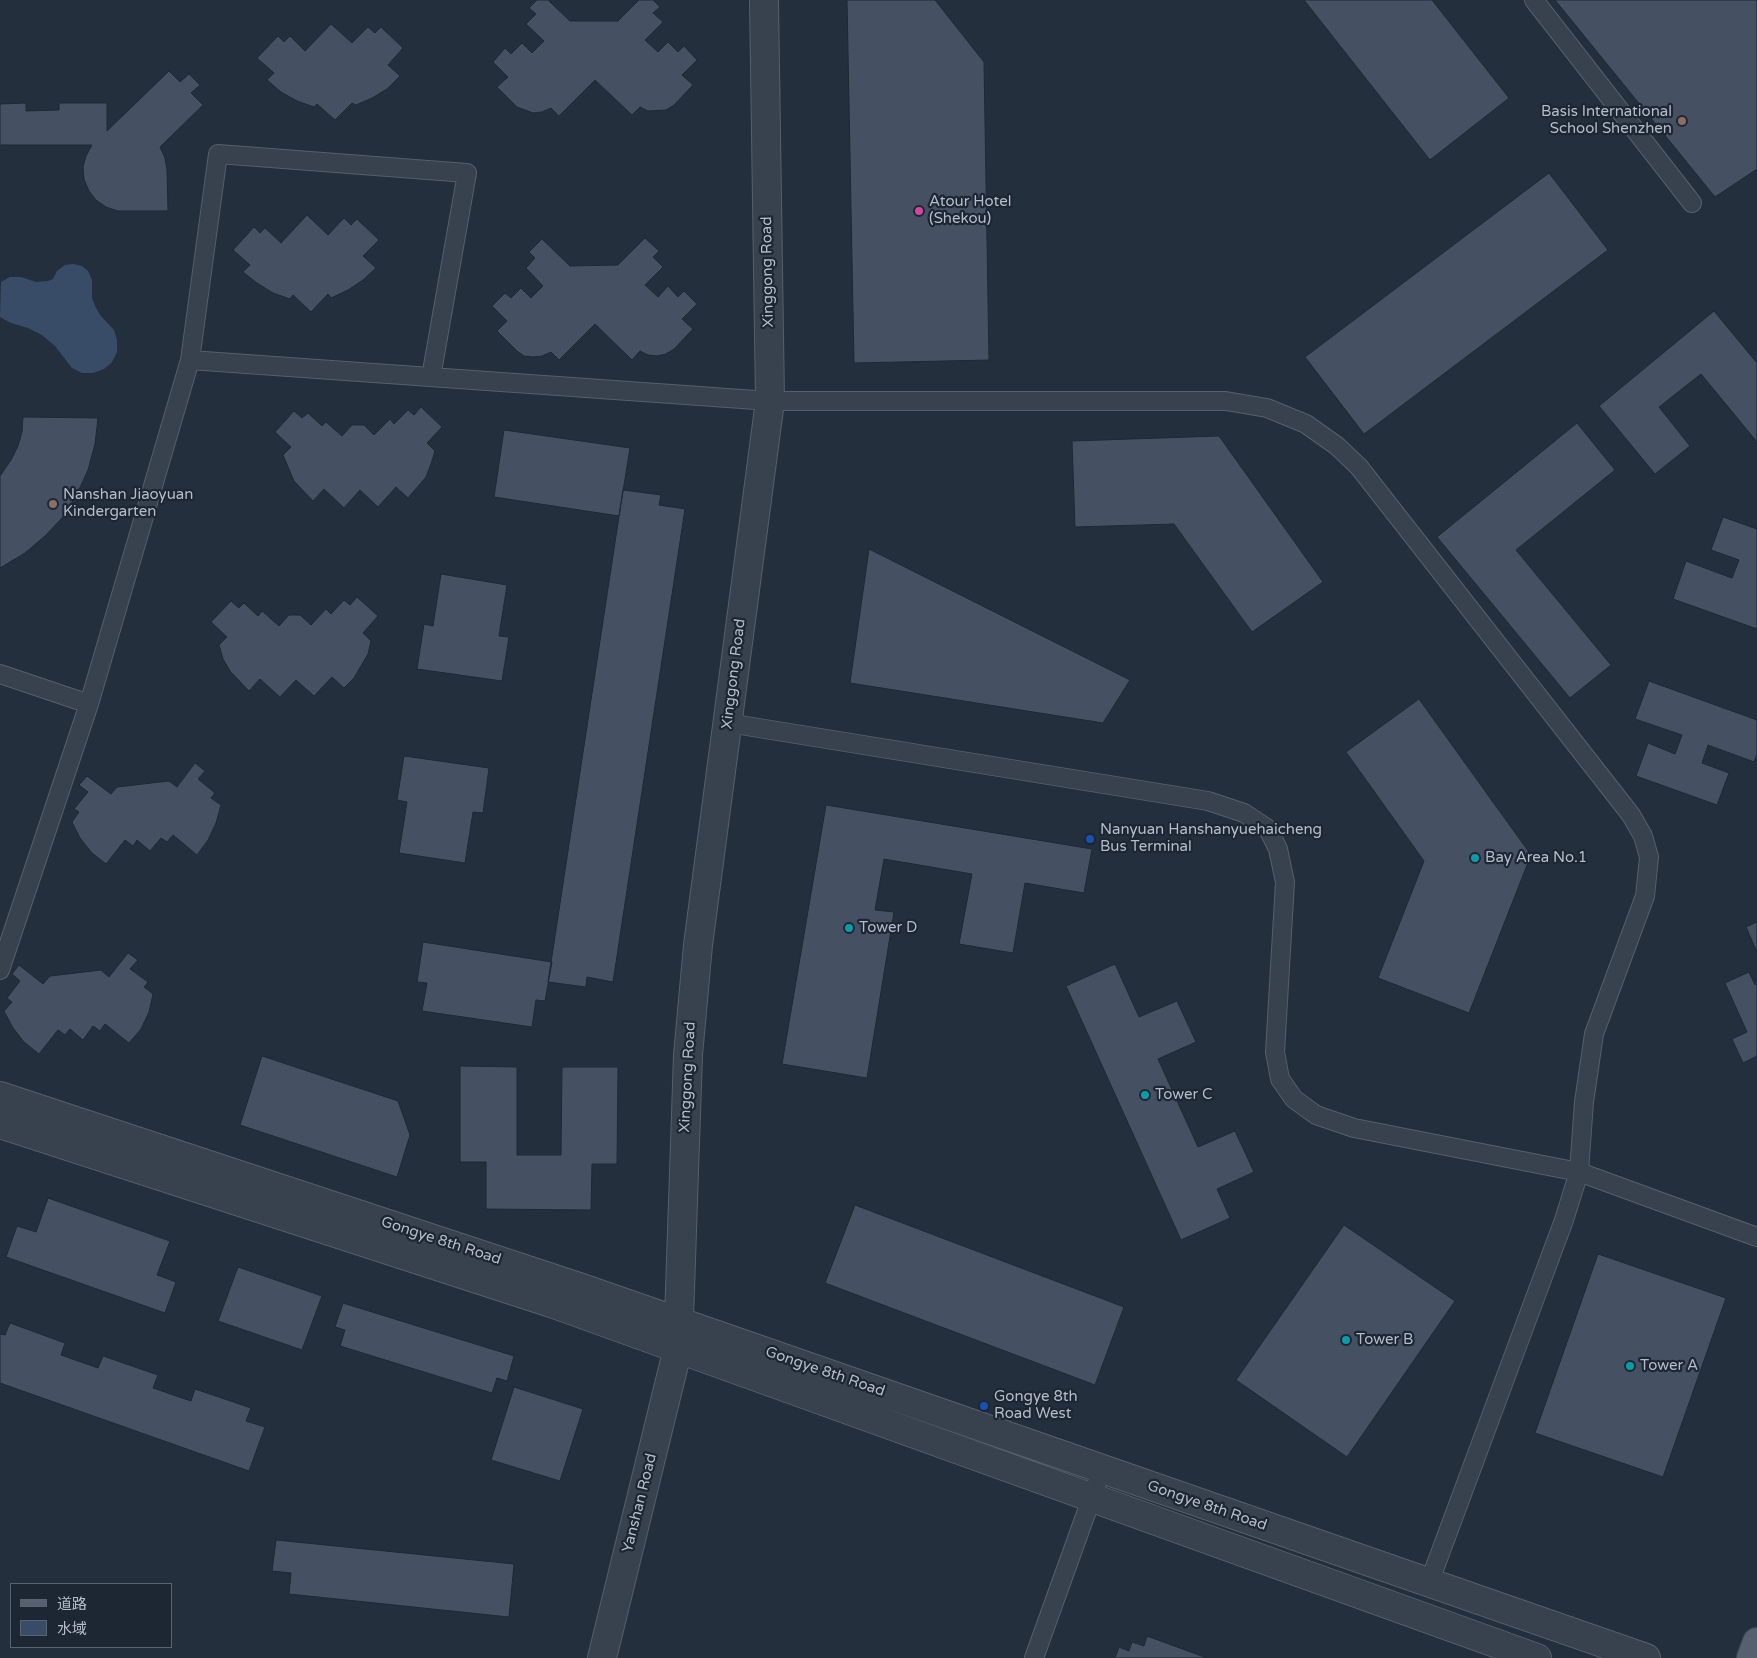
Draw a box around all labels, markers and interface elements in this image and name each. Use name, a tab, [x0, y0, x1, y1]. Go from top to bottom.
place label: Basis International School Shenzhen	[1541, 103, 1672, 138]
marker: Basis International School Shenzhen	[1676, 115, 1688, 127]
place label: Atour Hotel (Shekou)	[929, 193, 1011, 228]
marker: Atour Hotel (Shekou)	[913, 205, 925, 217]
street label: Xinggong Road	[758, 216, 778, 328]
place label: Nanshan Jiaoyuan Kindergarten	[63, 486, 193, 521]
marker: Nanshan Jiaoyuan Kindergarten	[47, 498, 59, 510]
street label: Xinggong Road	[718, 618, 750, 730]
place label: Nanyuan Hanshanyuehaicheng Bus Terminal	[1100, 821, 1322, 856]
marker: Nanyuan Hanshanyuehaicheng Bus Terminal	[1084, 833, 1096, 845]
place label: Bay Area No.1	[1485, 849, 1587, 867]
marker: Bay Area No.1	[1469, 852, 1481, 864]
place label: Tower D	[859, 919, 917, 937]
marker: Tower D	[843, 922, 855, 934]
street label: Xinggong Road	[676, 1021, 700, 1133]
place label: Tower C	[1155, 1086, 1213, 1104]
marker: Tower C	[1139, 1089, 1151, 1101]
street label: Gongye 8th Road	[379, 1213, 503, 1269]
place label: Tower B	[1356, 1331, 1413, 1349]
marker: Tower B	[1340, 1334, 1352, 1346]
street label: Gongye 8th Road	[763, 1343, 887, 1401]
place label: Tower A	[1640, 1357, 1698, 1375]
marker: Tower A	[1624, 1360, 1636, 1372]
place label: Gongye 8th Road West	[994, 1388, 1078, 1423]
marker: Gongye 8th Road West	[978, 1400, 990, 1412]
street label: Yanshan Road	[619, 1452, 661, 1554]
street label: Gongye 8th Road	[1145, 1477, 1269, 1535]
legend	[10, 1583, 172, 1648]
text: 道路	[57, 1595, 87, 1613]
text: 水域	[57, 1620, 87, 1638]

